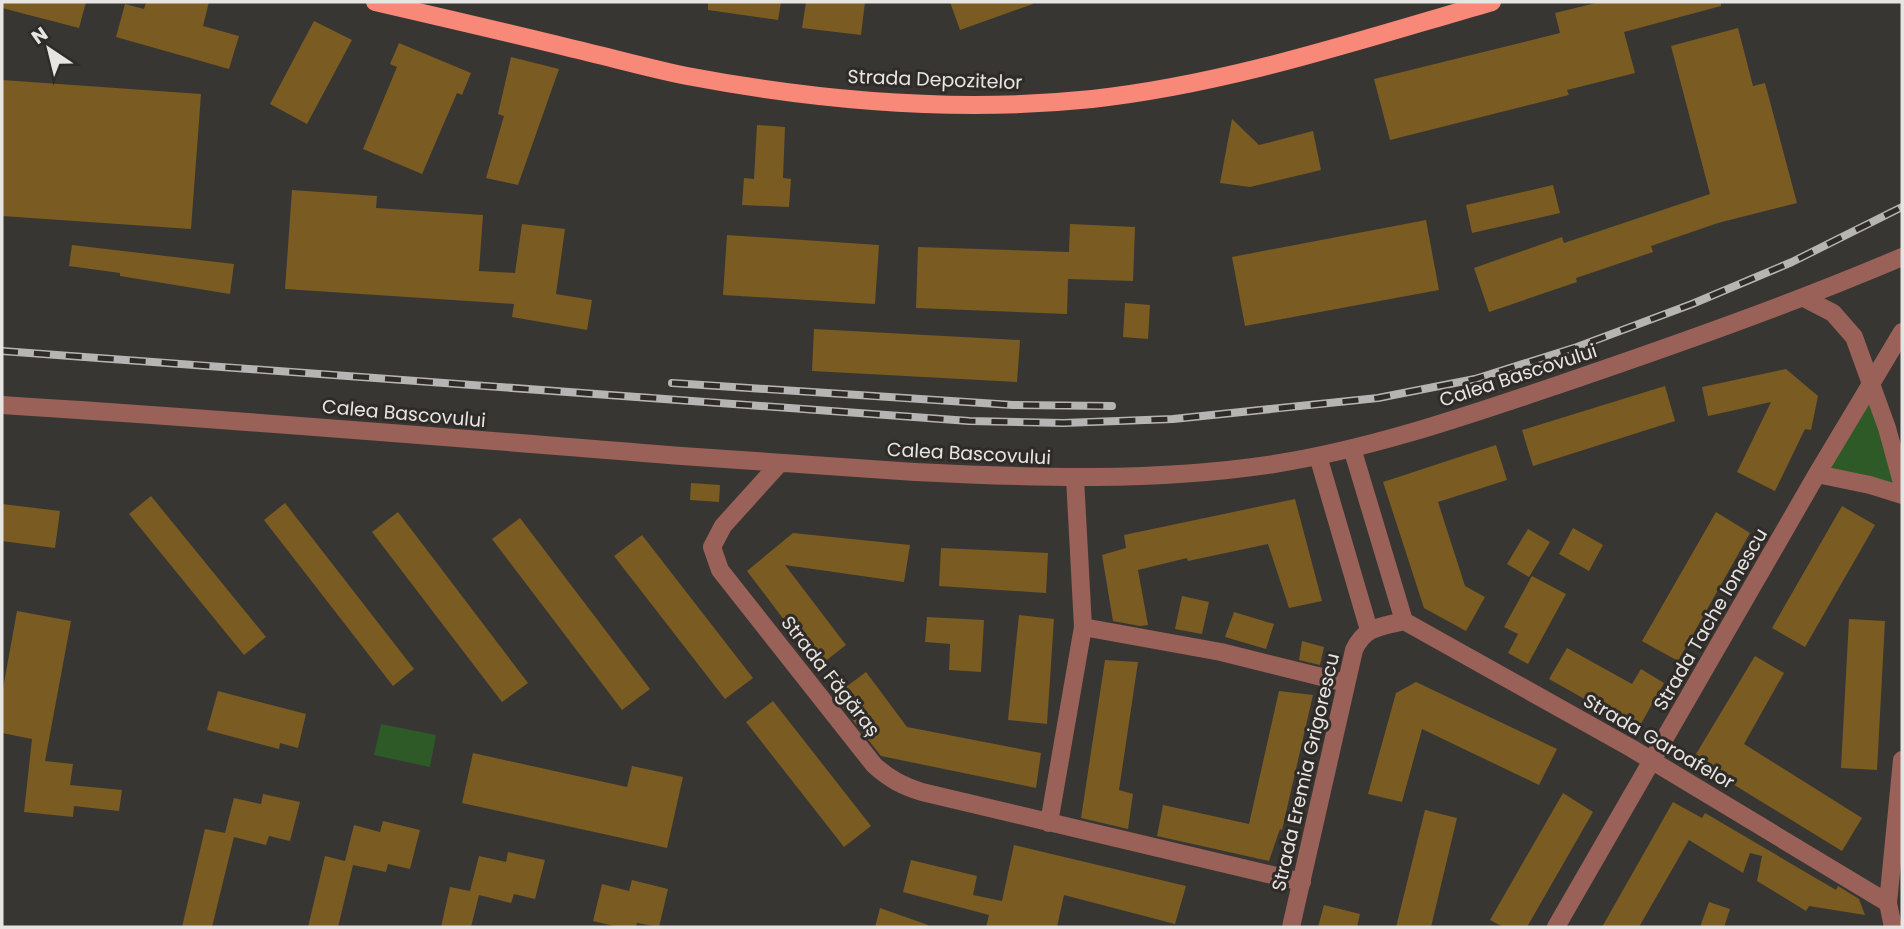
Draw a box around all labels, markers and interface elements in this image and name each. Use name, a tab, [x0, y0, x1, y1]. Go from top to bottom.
north arrow	[14, 14, 84, 84]
text: N	[26, 20, 53, 51]
street label: Strada Depozitelor	[847, 63, 1023, 96]
street label: Calea Bascovului	[1436, 337, 1600, 414]
street label: Calea Bascovului	[321, 393, 487, 434]
street label: Calea Bascovului	[886, 436, 1052, 471]
street label: Strada Tache Ionescu	[1647, 523, 1774, 716]
street label: Strada Făgăraș	[775, 610, 886, 742]
street label: Strada Eremia Grigorescu	[1265, 650, 1346, 894]
street label: Strada Garoafelor	[1578, 687, 1739, 796]

